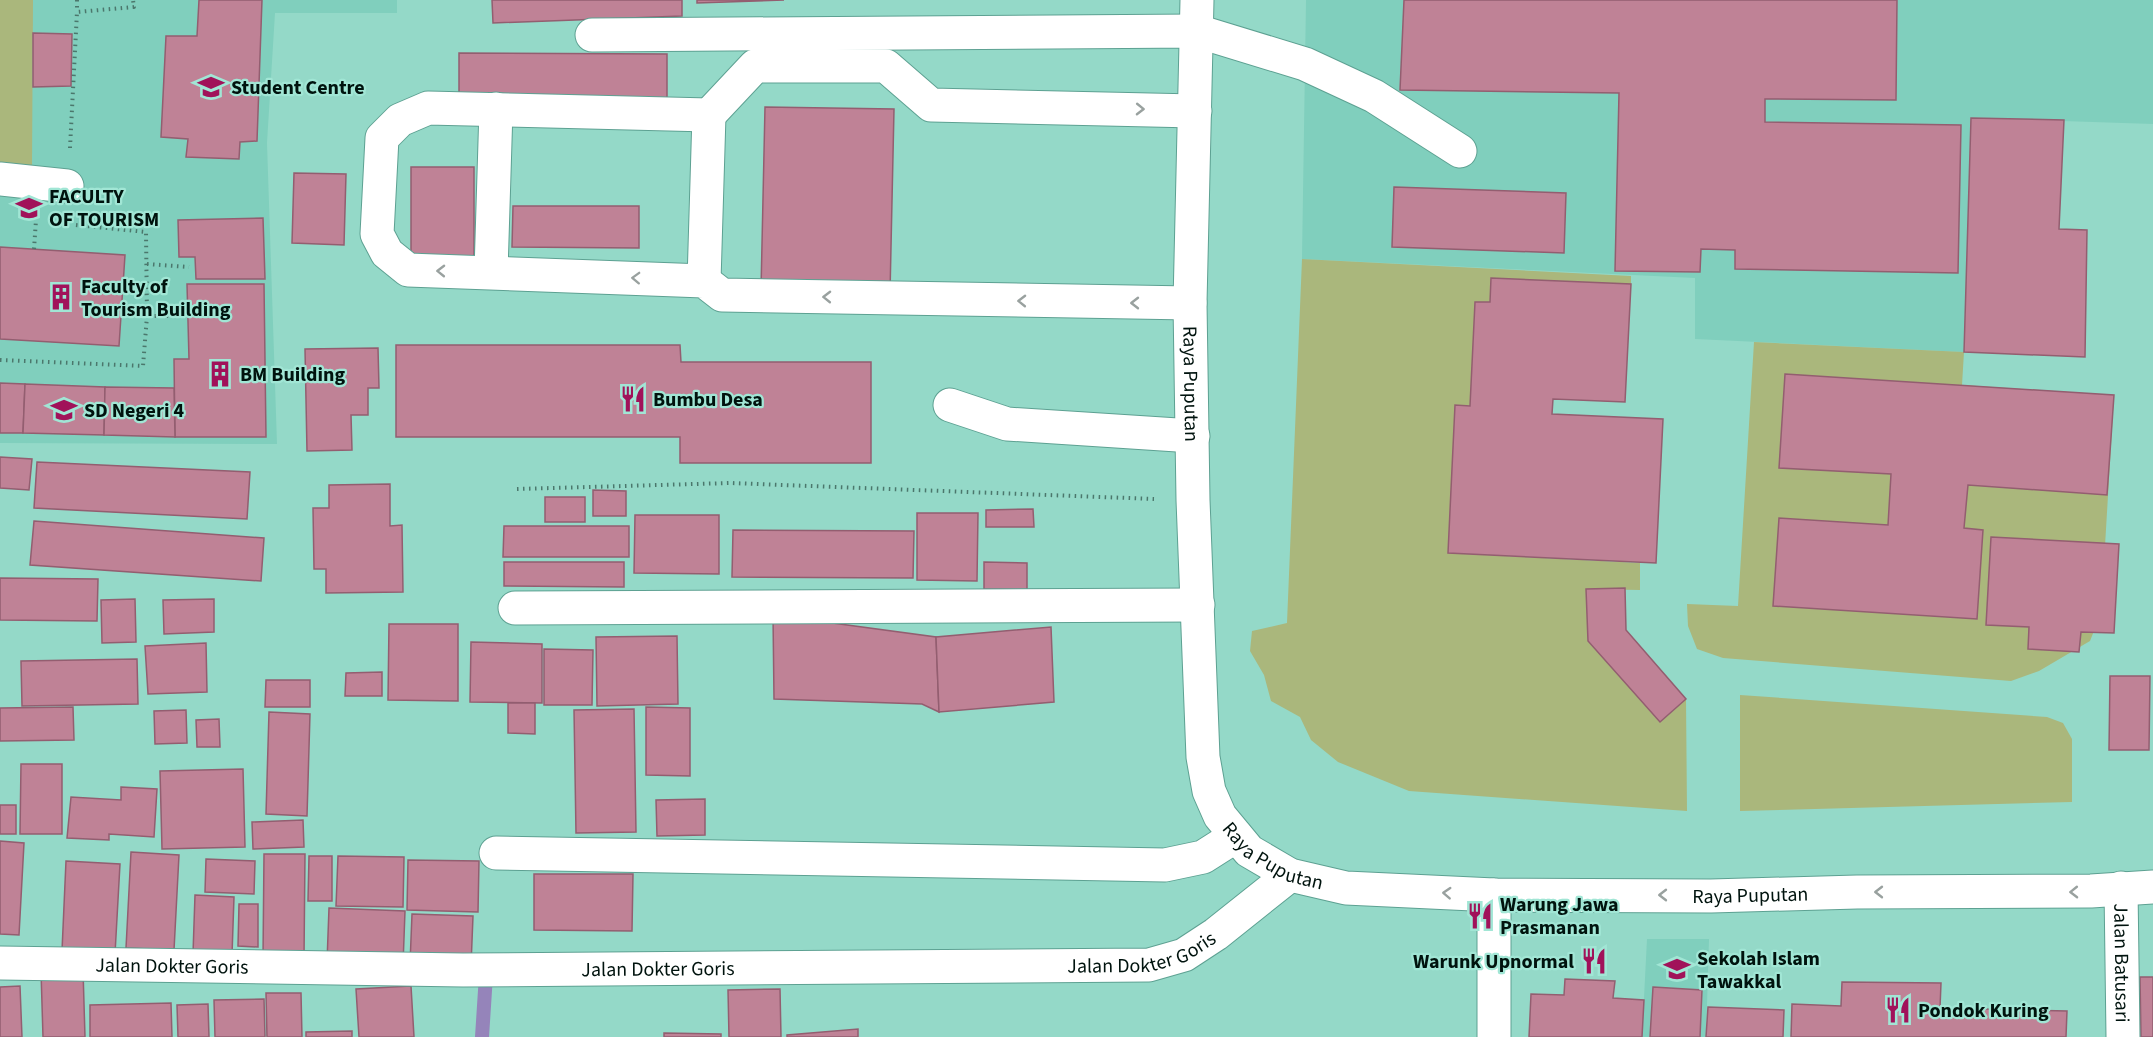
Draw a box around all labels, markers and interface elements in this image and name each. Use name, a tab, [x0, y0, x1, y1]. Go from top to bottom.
school or university icon: Student Centre	[196, 72, 226, 102]
place label: Student Centre	[231, 74, 365, 102]
one-way arrow	[1135, 103, 1144, 116]
place label: FACULTY OF TOURISM	[49, 183, 159, 234]
school or university icon: FACULTY OF TOURISM	[14, 193, 44, 223]
one-way arrow	[437, 265, 446, 277]
one-way arrow	[632, 272, 641, 285]
place label: Faculty of Tourism Building	[81, 273, 231, 324]
building icon: Faculty of Tourism Building	[46, 282, 76, 312]
one-way arrow	[822, 291, 831, 303]
one-way arrow	[1017, 295, 1026, 307]
one-way arrow	[1131, 297, 1140, 309]
street label: Raya Puputan	[1175, 326, 1205, 442]
building icon: BM Building	[205, 359, 235, 389]
place label: BM Building	[240, 361, 345, 389]
restaurant icon: Bumbu Desa	[618, 384, 648, 414]
place label: Bumbu Desa	[653, 386, 763, 414]
school or university icon: SD Negeri 4	[49, 395, 79, 425]
place label: SD Negeri 4	[84, 397, 184, 425]
street label: Raya Puputan	[1215, 816, 1326, 897]
street label: Raya Puputan	[1692, 880, 1809, 911]
one-way arrow	[2069, 885, 2078, 898]
one-way arrow	[1442, 886, 1451, 899]
one-way arrow	[1874, 886, 1883, 898]
one-way arrow	[1658, 889, 1667, 901]
place label: Warung Jawa Prasmanan	[1500, 891, 1619, 942]
restaurant icon: Warung Jawa Prasmanan	[1465, 901, 1495, 931]
street label: Jalan Batusari	[2106, 903, 2136, 1023]
street label: Jalan Dokter Goris	[1067, 925, 1222, 981]
place label: Sekolah Islam Tawakkal	[1697, 945, 1820, 996]
restaurant icon: Warunk Upnormal	[1579, 946, 1609, 976]
place label: Warunk Upnormal	[1413, 948, 1574, 976]
street label: Jalan Dokter Goris	[95, 951, 249, 982]
school or university icon: Sekolah Islam Tawakkal	[1662, 954, 1692, 984]
street label: Jalan Dokter Goris	[581, 955, 735, 984]
restaurant icon: Pondok Kuring	[1883, 995, 1913, 1025]
place label: Pondok Kuring	[1918, 997, 2049, 1025]

